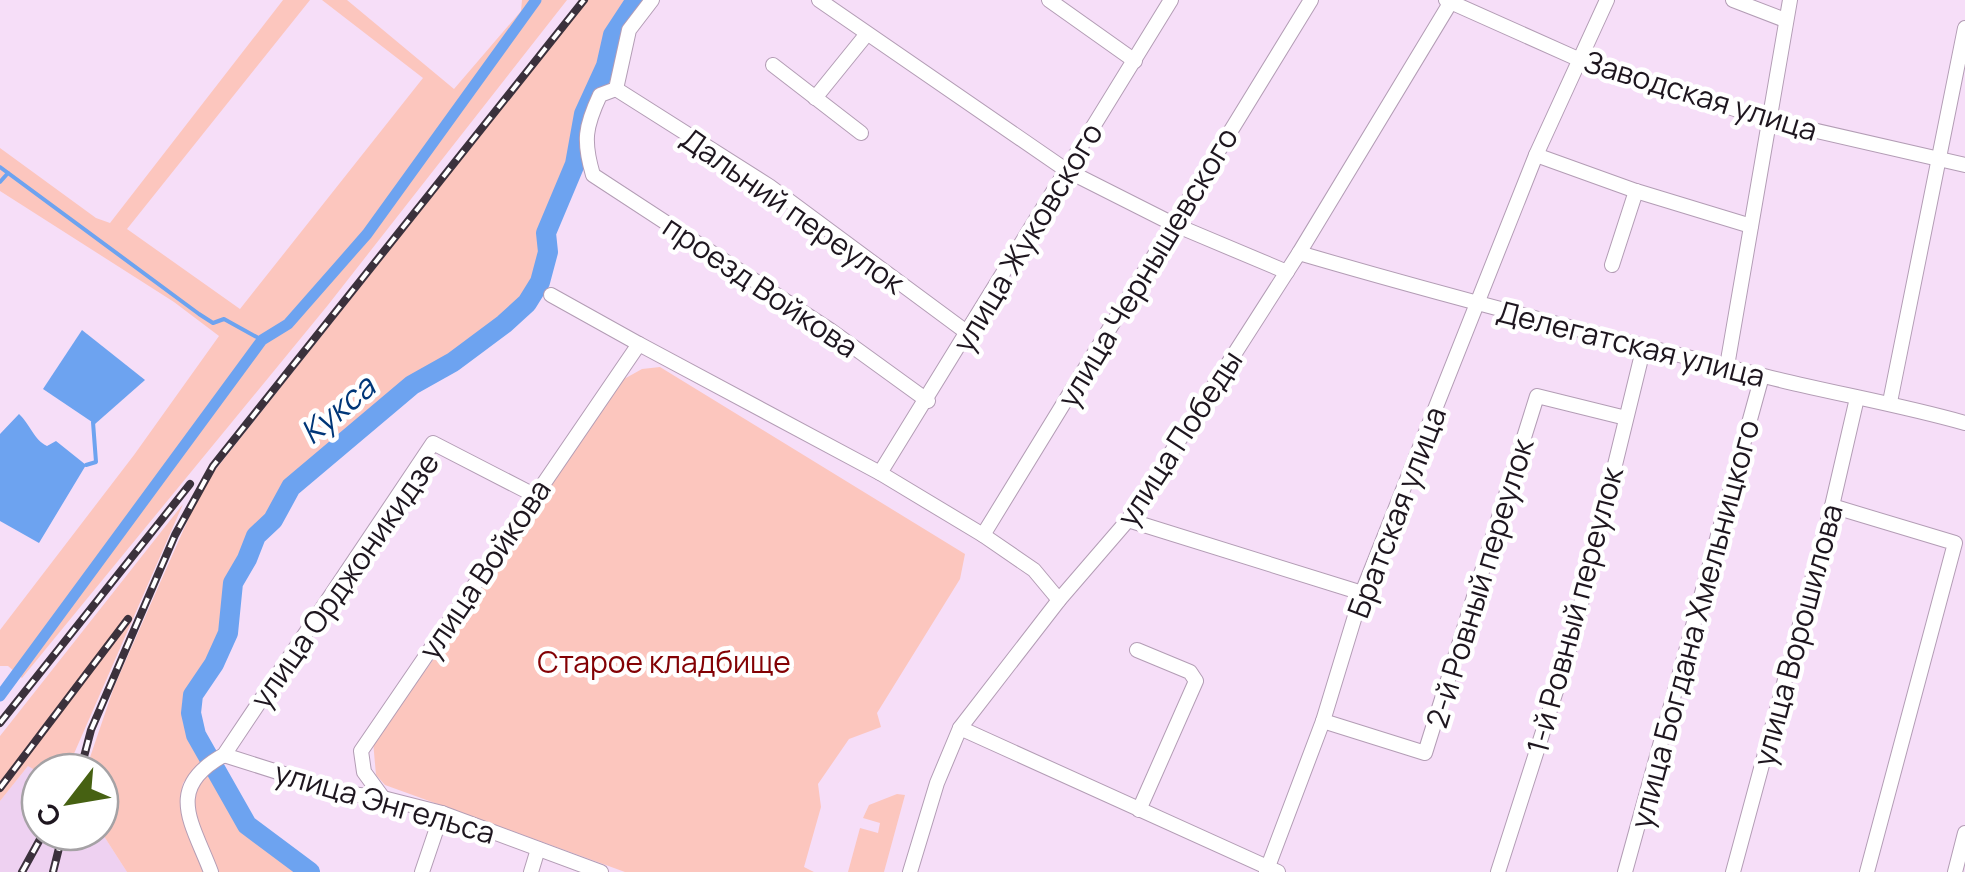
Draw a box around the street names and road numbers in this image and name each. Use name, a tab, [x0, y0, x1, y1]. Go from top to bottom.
street label: Заводская улица	[1579, 40, 1823, 150]
street label: улица Жуковского	[942, 115, 1112, 359]
street label: Дальний переулок	[673, 117, 914, 303]
street label: улица Чернышевского	[1047, 119, 1247, 415]
street label: проезд Войкова	[655, 206, 867, 366]
street label: Делегатская улица	[1493, 290, 1769, 396]
street label: улица Победы	[1107, 342, 1251, 534]
street label: Братская улица	[1337, 401, 1455, 623]
street label: улица Богдана Хмельницкого	[1620, 415, 1768, 833]
street label: 2-й Ровный переулок	[1415, 432, 1543, 733]
street label: улица Орджоникидзе	[240, 444, 448, 716]
street label: 1-й Ровный переулок	[1516, 461, 1632, 758]
street label: улица Войкова	[409, 471, 559, 667]
street label: улица Ворошилова	[1742, 499, 1852, 771]
street label: улица Энгельса	[270, 751, 500, 853]

